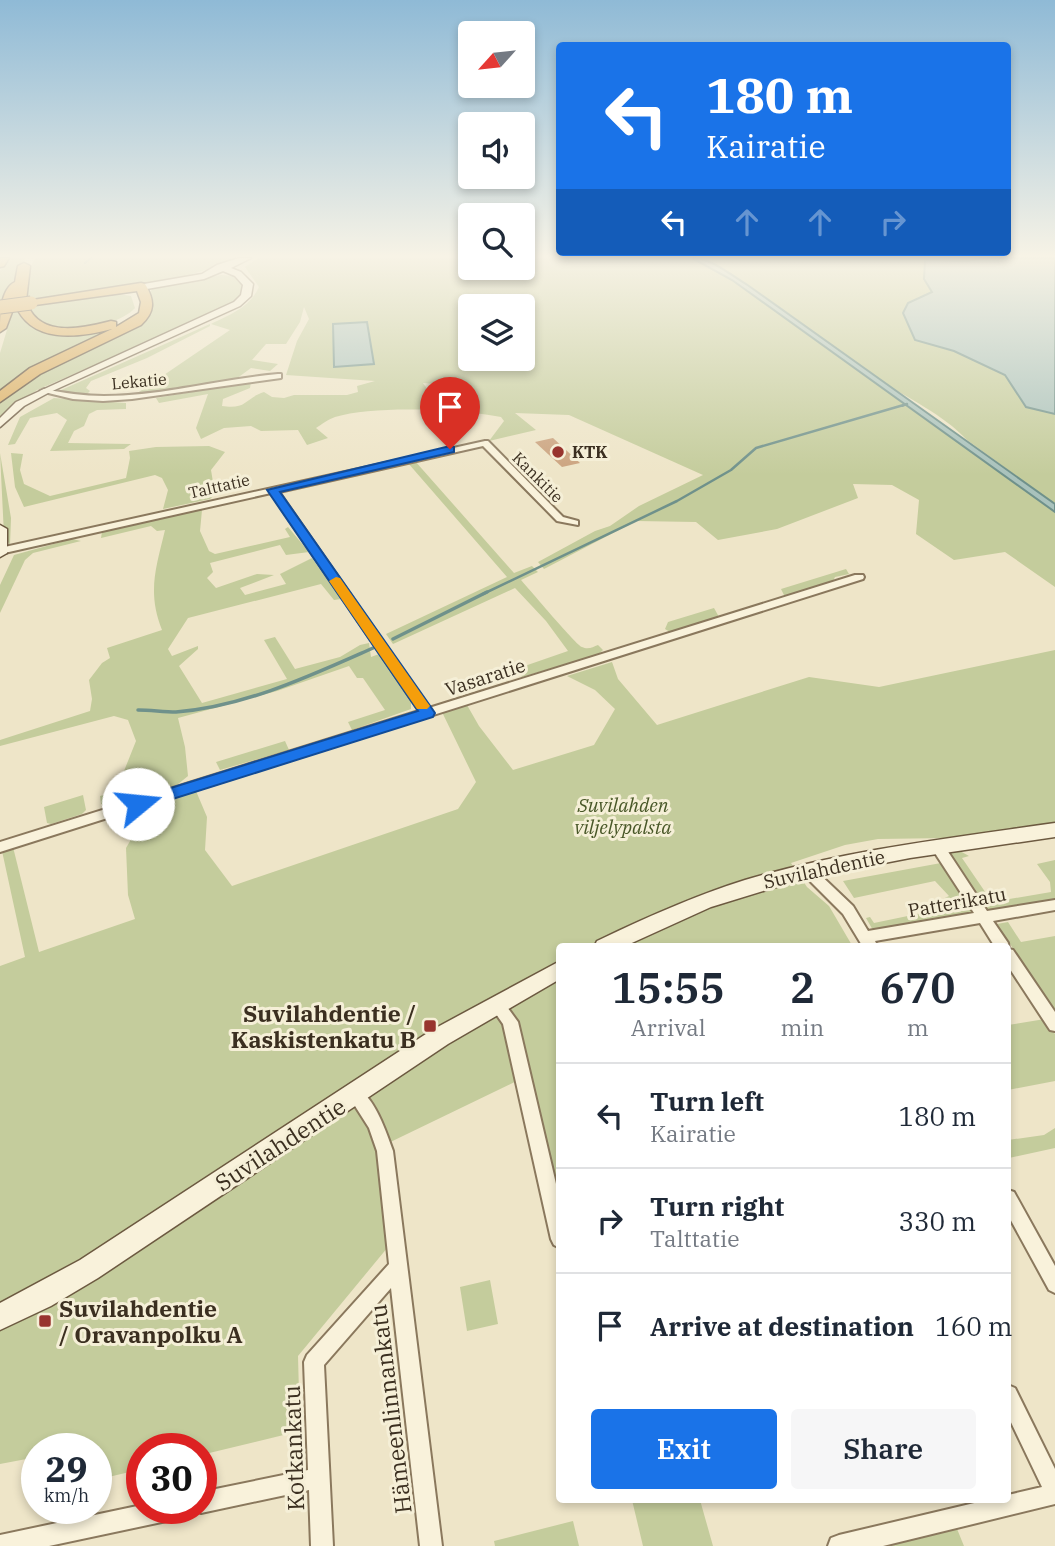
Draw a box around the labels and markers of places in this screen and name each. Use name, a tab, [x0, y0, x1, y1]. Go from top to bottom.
pin	[420, 377, 480, 449]
place label: KTK	[572, 442, 608, 462]
marker: KTK	[550, 444, 566, 460]
place label: Suvilahdentie / Kaskistenkatu B	[231, 998, 416, 1054]
marker: Suvilahdentie / Kaskistenkatu B	[422, 1018, 438, 1034]
place label: Suvilahdentie / Oravanpolku A	[59, 1293, 243, 1349]
marker: Suvilahdentie / Oravanpolku A	[37, 1313, 53, 1329]

